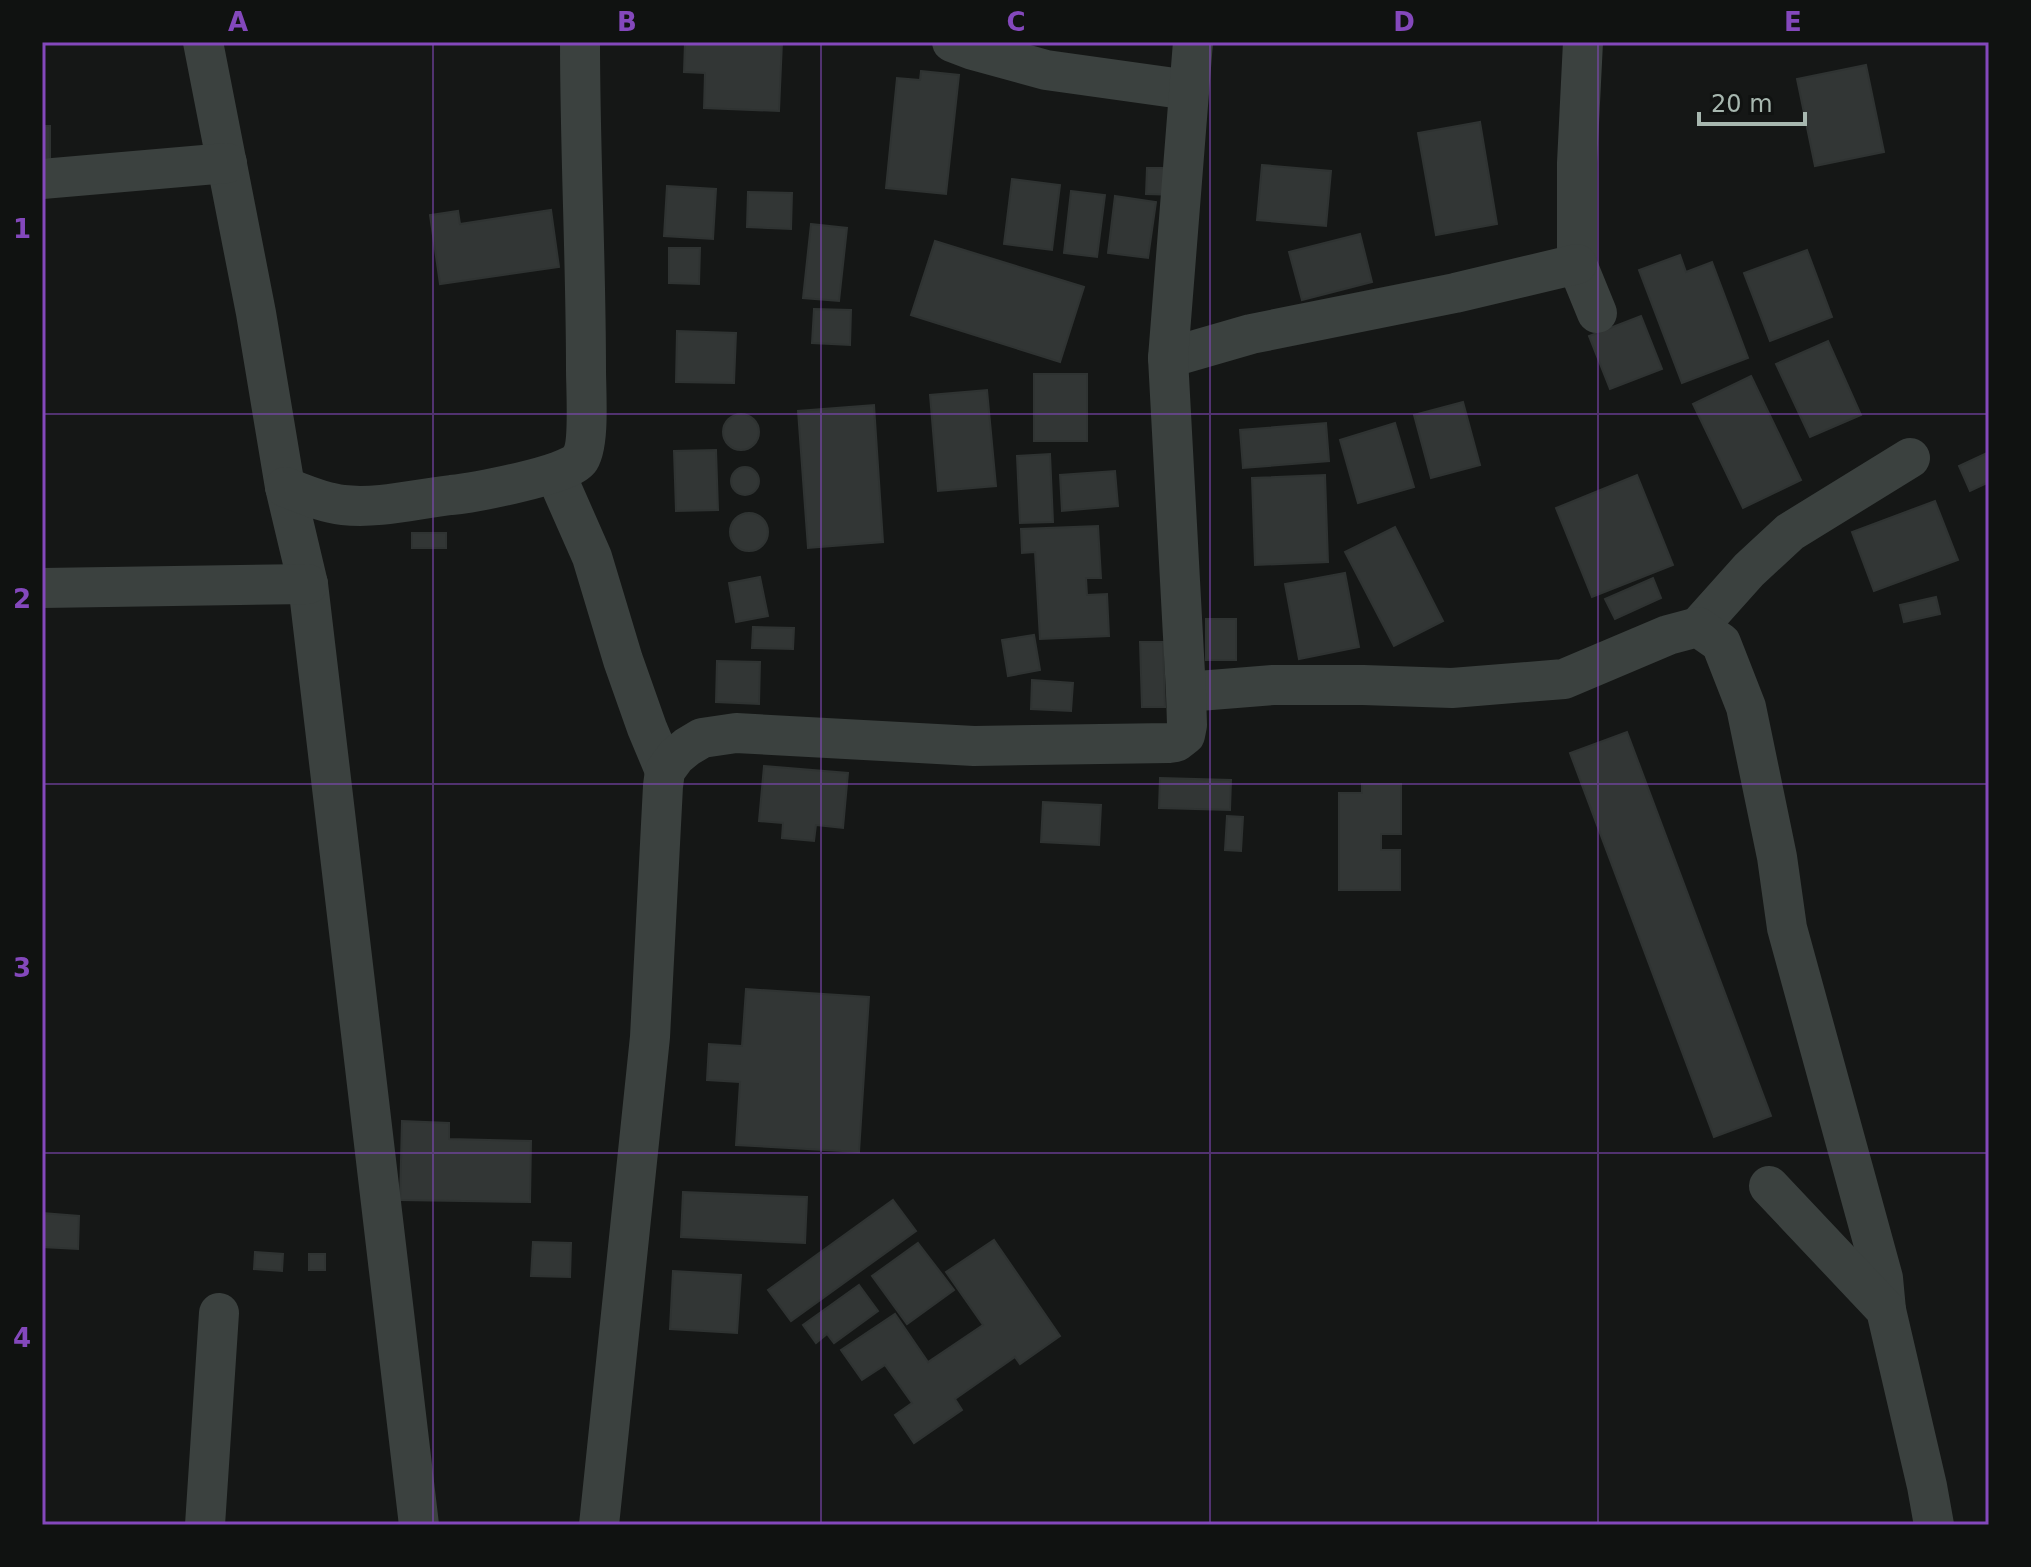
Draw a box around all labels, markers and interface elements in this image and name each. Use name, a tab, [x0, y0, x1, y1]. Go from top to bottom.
text: A	[228, 7, 248, 37]
text: B	[617, 7, 637, 37]
text: C	[1006, 7, 1026, 37]
text: D	[1393, 7, 1415, 37]
text: E	[1784, 7, 1802, 37]
scale bar	[1699, 76, 1805, 126]
text: 20 m	[1711, 90, 1773, 118]
text: 1	[13, 214, 31, 244]
text: 2	[13, 584, 31, 614]
text: 3	[13, 953, 31, 983]
text: 4	[13, 1323, 31, 1353]

